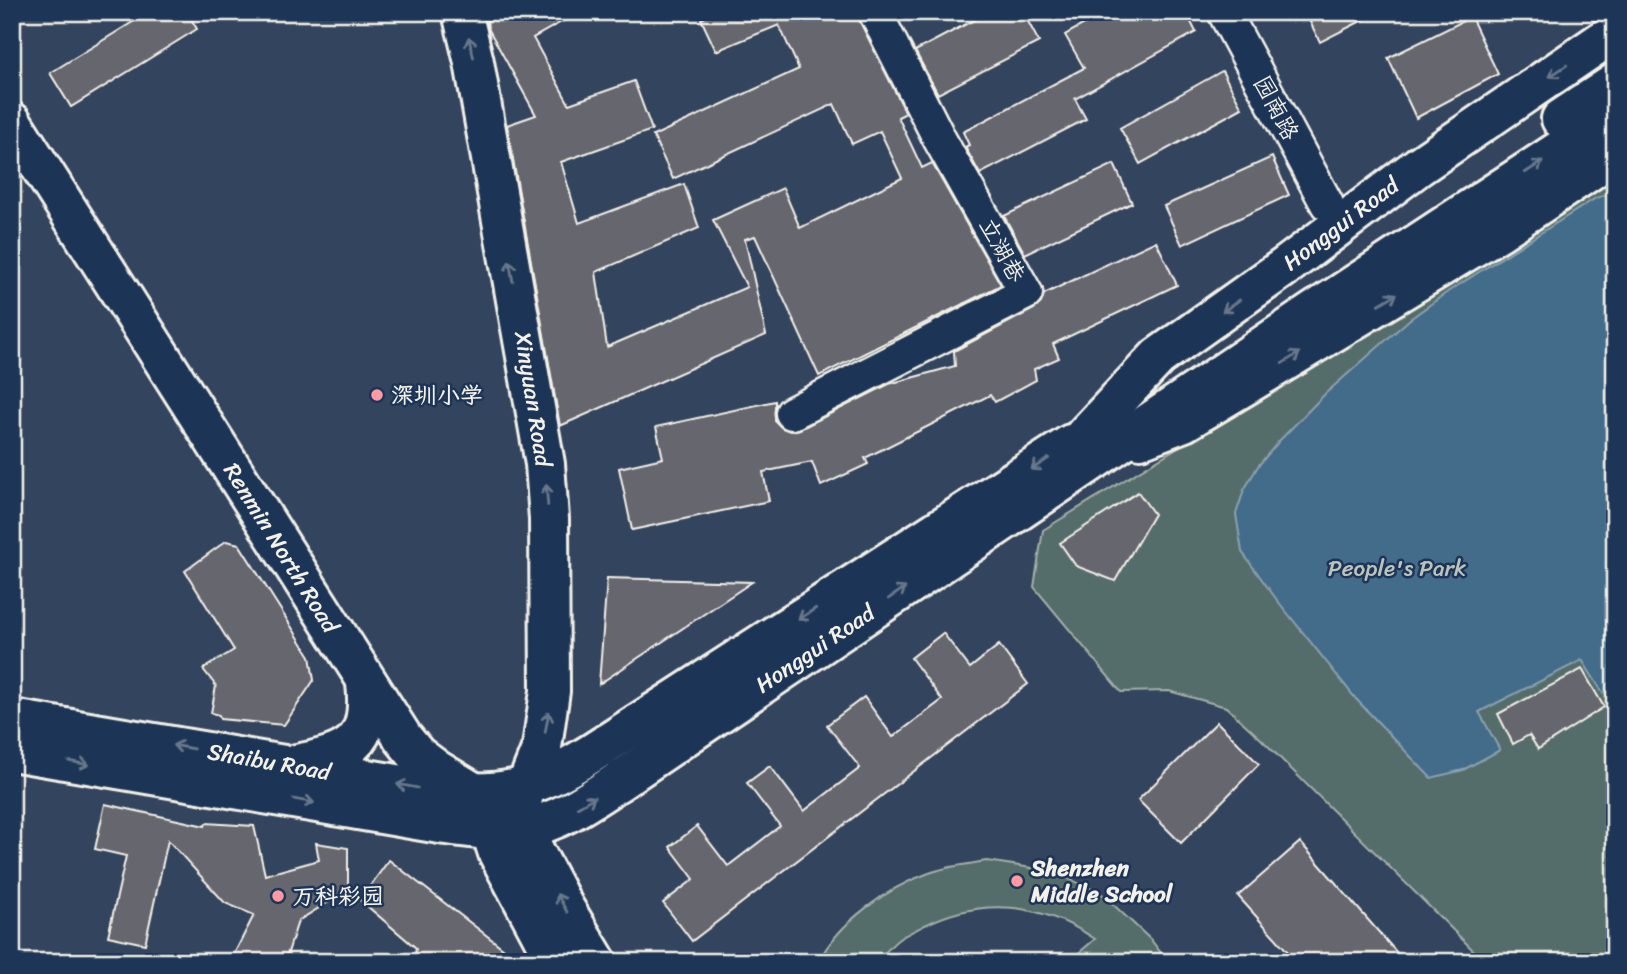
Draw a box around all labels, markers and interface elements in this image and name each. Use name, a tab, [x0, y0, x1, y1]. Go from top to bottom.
one-way arrow	[464, 36, 477, 59]
one-way arrow	[1549, 64, 1569, 78]
street label: 园南路	[1242, 68, 1310, 148]
one-way arrow	[1524, 160, 1543, 174]
street label: Honggui Road	[1274, 165, 1410, 282]
street label: 立湖巷	[967, 210, 1037, 291]
one-way arrow	[504, 260, 517, 283]
one-way arrow	[1377, 292, 1397, 306]
one-way arrow	[1222, 299, 1241, 313]
street label: Xinyuan Road	[502, 328, 564, 471]
one-way arrow	[1280, 351, 1300, 365]
place label: 深圳小学	[391, 375, 483, 416]
marker: 深圳小学	[369, 387, 385, 403]
street label: Renmin North Road	[212, 455, 351, 643]
one-way arrow	[1030, 458, 1050, 472]
one-way arrow	[540, 484, 553, 507]
park label: People's Park	[1328, 548, 1466, 589]
one-way arrow	[887, 586, 906, 600]
street label: Honggui Road	[747, 592, 885, 704]
one-way arrow	[798, 607, 817, 622]
one-way arrow	[541, 712, 554, 734]
street label: Shaibu Road	[204, 731, 336, 793]
one-way arrow	[172, 740, 195, 753]
one-way arrow	[68, 757, 90, 770]
one-way arrow	[396, 779, 419, 792]
one-way arrow	[576, 794, 596, 808]
one-way arrow	[292, 795, 315, 808]
place label: Shenzhen Middle School	[1030, 848, 1174, 915]
marker: Shenzhen Middle School	[1009, 873, 1025, 889]
place label: 万科彩园	[292, 876, 384, 917]
marker: 万科彩园	[270, 888, 286, 904]
one-way arrow	[555, 893, 568, 914]

